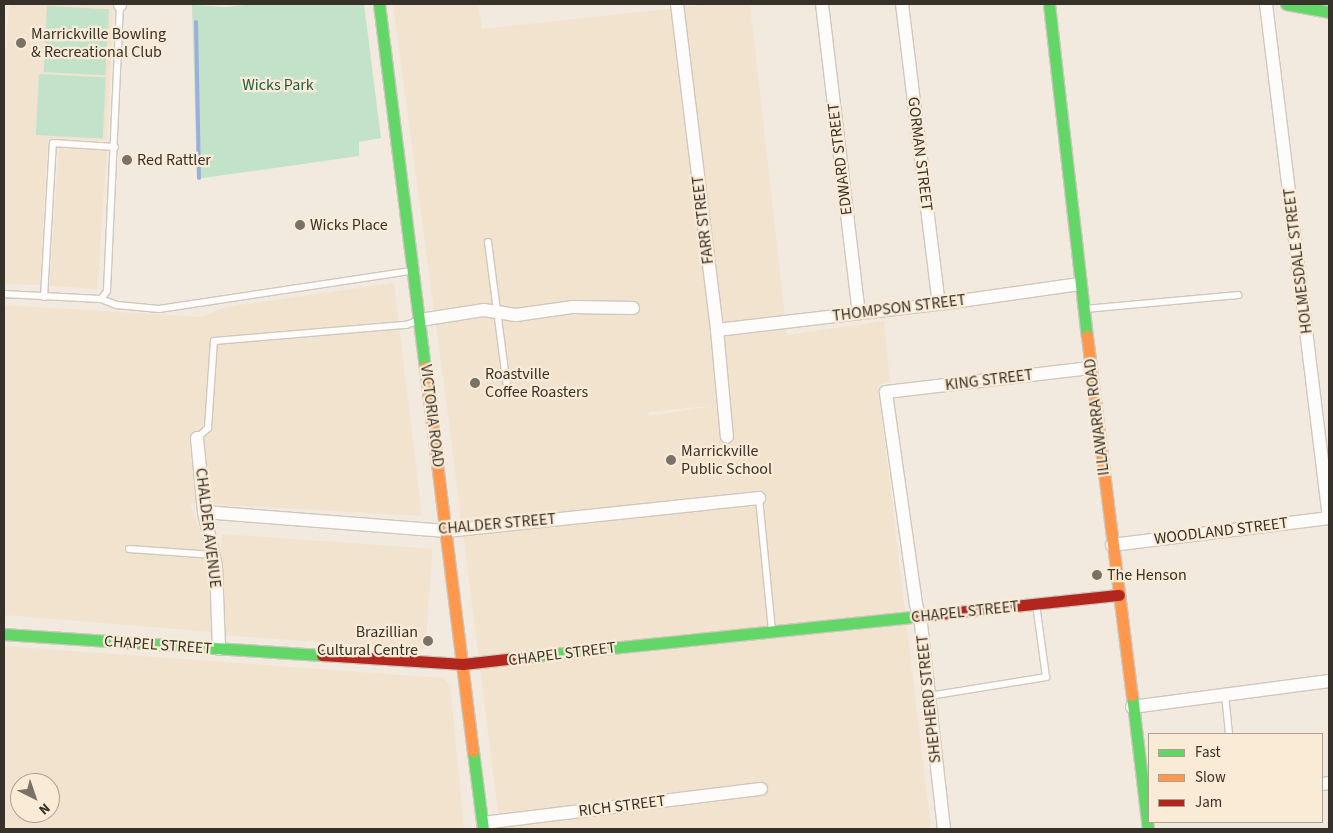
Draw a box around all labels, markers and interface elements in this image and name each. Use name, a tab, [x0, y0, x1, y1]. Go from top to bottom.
place label: Marrickville Bowling & Recreational Club	[31, 24, 166, 62]
marker: Marrickville Bowling & Recreational Club	[15, 37, 27, 49]
park label: Wicks Park	[242, 75, 314, 95]
street label: GORMAN STREET	[903, 96, 937, 212]
street label: EDWARD STREET	[824, 102, 856, 216]
place label: Red Rattler	[137, 150, 211, 170]
marker: Red Rattler	[121, 154, 133, 166]
street label: FARR STREET	[688, 175, 718, 265]
street label: HOLMESDALE STREET	[1280, 187, 1316, 335]
place label: Wicks Place	[310, 215, 388, 235]
marker: Wicks Place	[294, 219, 306, 231]
street label: THOMPSON STREET	[831, 290, 967, 326]
street label: ILLAWARRA ROAD	[1080, 357, 1114, 477]
street label: VICTORIA ROAD	[416, 364, 448, 468]
place label: Roastville Coffee Roasters	[485, 364, 588, 402]
street label: KING STREET	[944, 365, 1034, 395]
marker: Roastville Coffee Roasters	[469, 377, 481, 389]
place label: Marrickville Public School	[681, 441, 772, 479]
marker: Marrickville Public School	[665, 454, 677, 466]
street label: CHALDER AVENUE	[191, 467, 225, 589]
street label: CHALDER STREET	[437, 509, 557, 539]
street label: WOODLAND STREET	[1153, 513, 1289, 549]
place label: The Henson	[1107, 565, 1187, 585]
marker: The Henson	[1091, 569, 1103, 581]
street label: CHAPEL STREET	[910, 597, 1020, 627]
place label: Brazillian Cultural Centre	[317, 622, 418, 660]
street label: CHAPEL STREET	[103, 632, 213, 658]
street label: SHEPHERD STREET	[913, 634, 945, 764]
marker: Brazillian Cultural Centre	[422, 635, 434, 647]
street label: CHAPEL STREET	[507, 638, 617, 670]
legend	[1148, 733, 1323, 823]
text: Fast	[1195, 742, 1221, 763]
text: Slow	[1195, 767, 1226, 788]
north arrow	[10, 773, 60, 823]
street label: RICH STREET	[577, 791, 667, 821]
text: Jam	[1195, 792, 1222, 813]
text: N	[34, 798, 54, 819]

